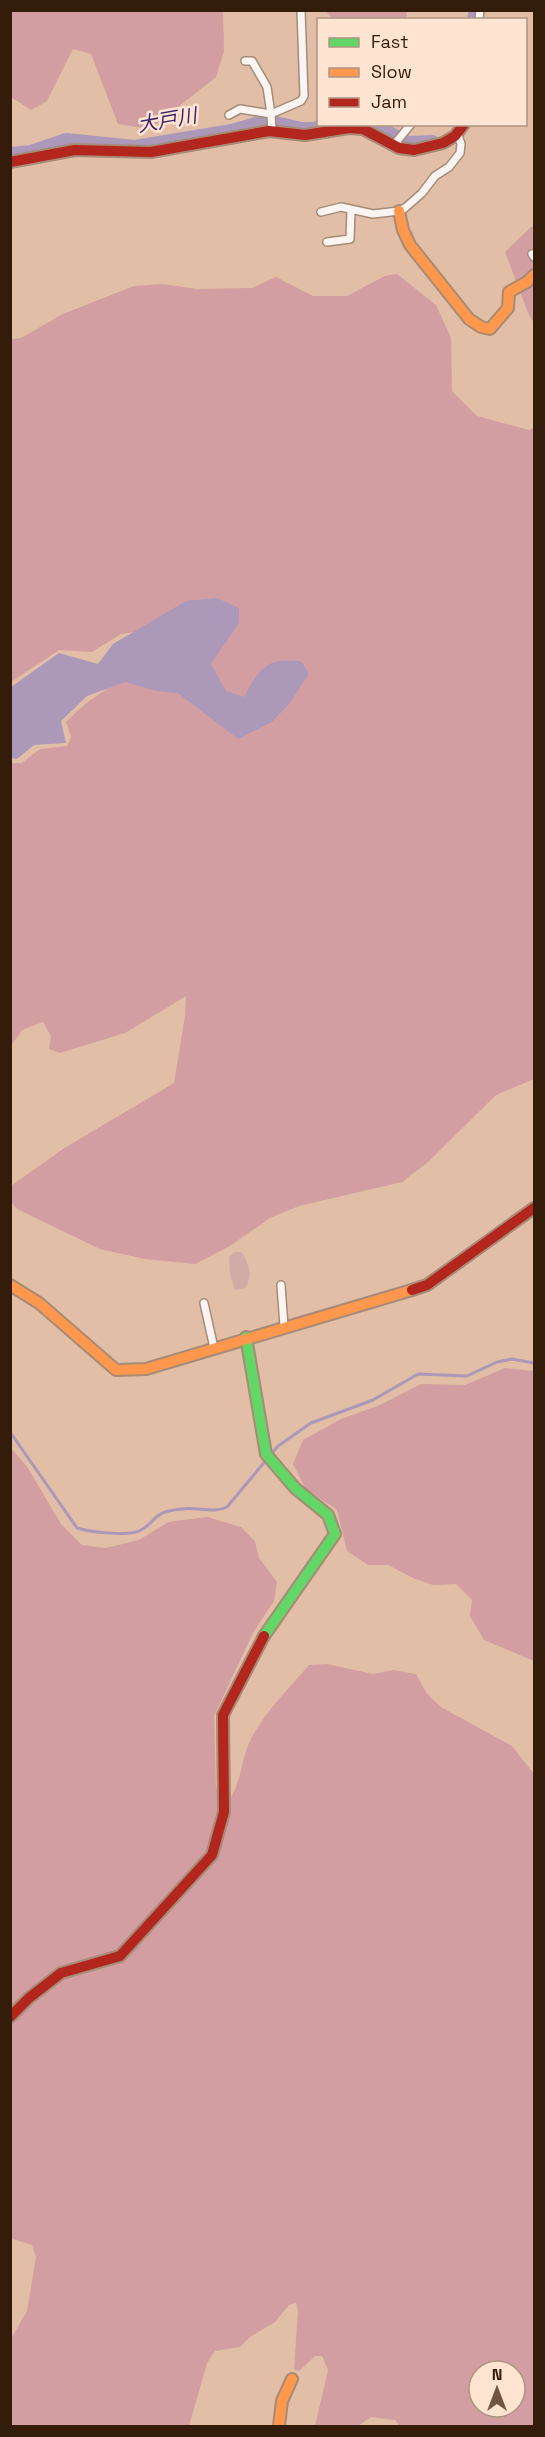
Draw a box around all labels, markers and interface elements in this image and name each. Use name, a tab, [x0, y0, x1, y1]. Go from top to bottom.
legend	[317, 18, 527, 126]
text: Fast	[371, 30, 408, 53]
text: Slow	[371, 60, 412, 83]
text: Jam	[371, 90, 407, 113]
water label: 大戸川	[135, 102, 201, 138]
north arrow	[467, 2359, 527, 2419]
text: N	[492, 2364, 502, 2385]

